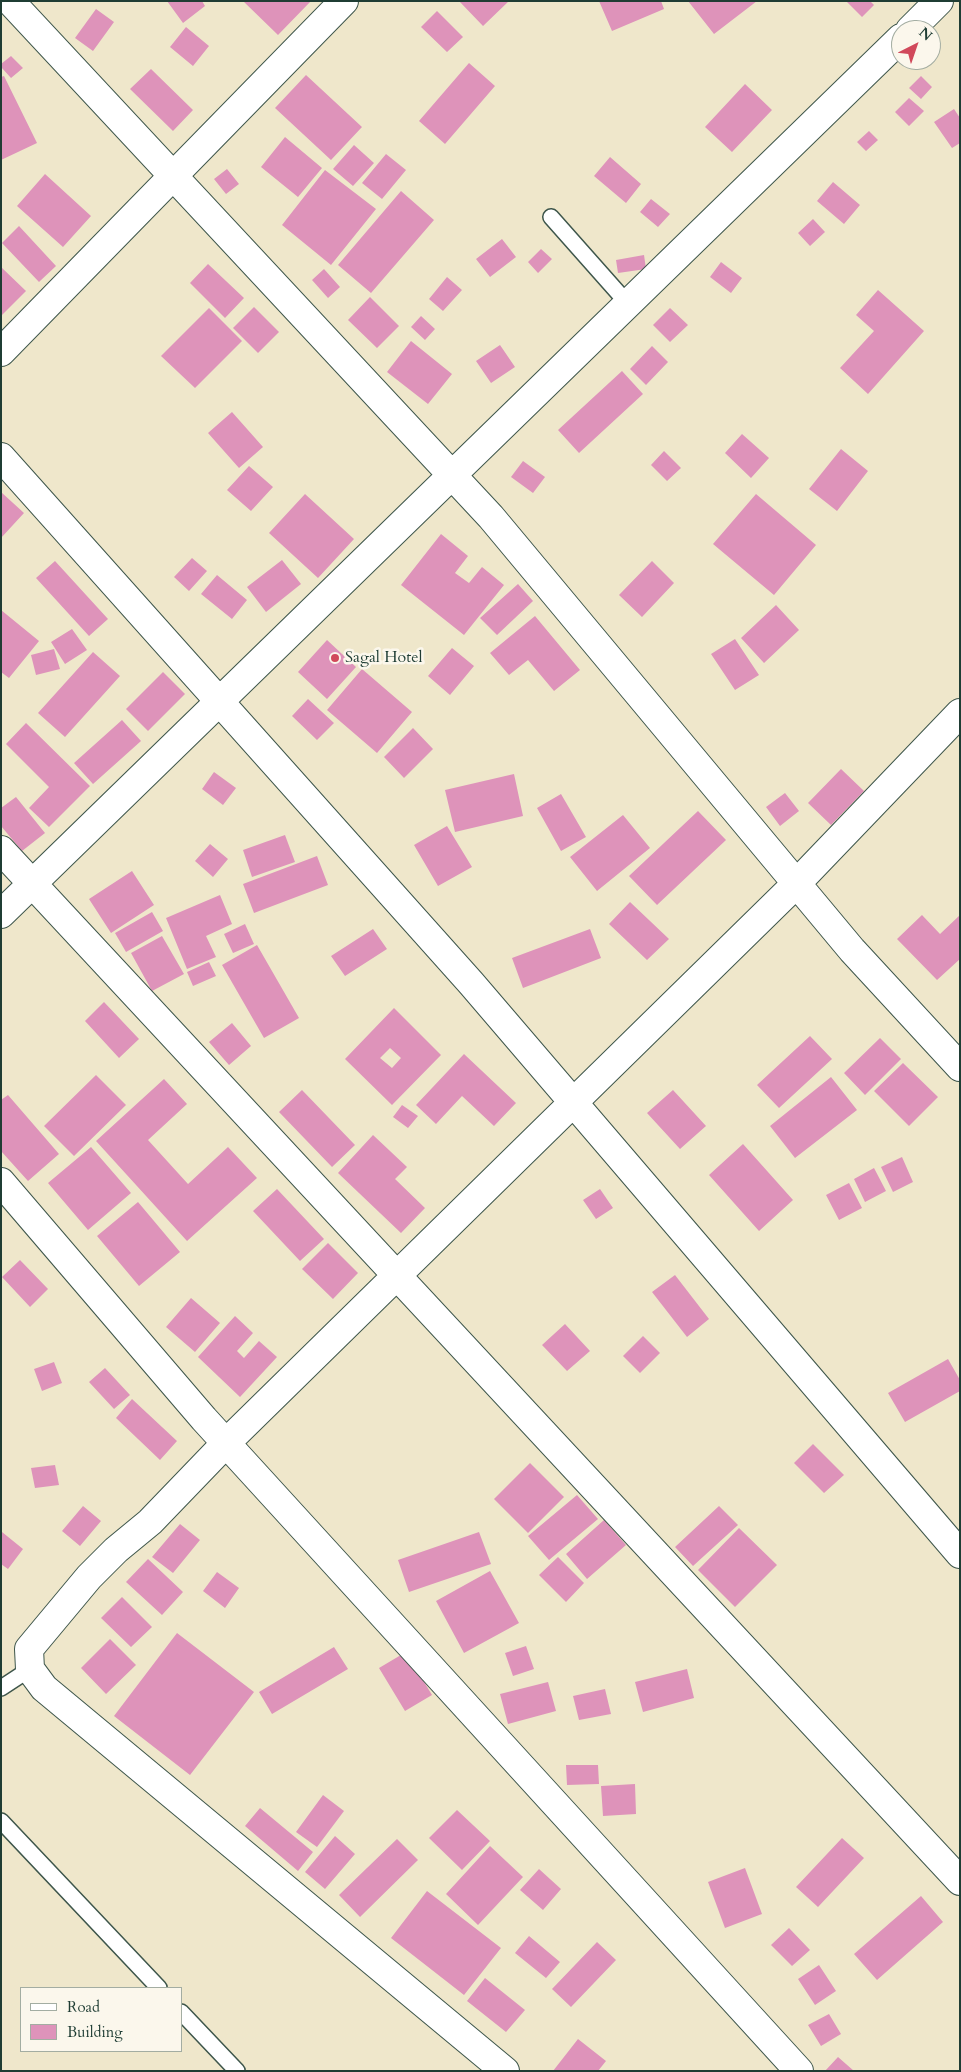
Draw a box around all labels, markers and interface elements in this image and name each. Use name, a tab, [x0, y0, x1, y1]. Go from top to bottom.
north arrow	[891, 20, 941, 70]
text: N	[915, 23, 936, 45]
place label: Sagal Hotel	[345, 648, 423, 668]
marker: Sagal Hotel	[329, 652, 341, 664]
legend	[20, 1987, 182, 2052]
text: Road	[67, 1997, 100, 2017]
text: Building	[67, 2022, 123, 2042]

